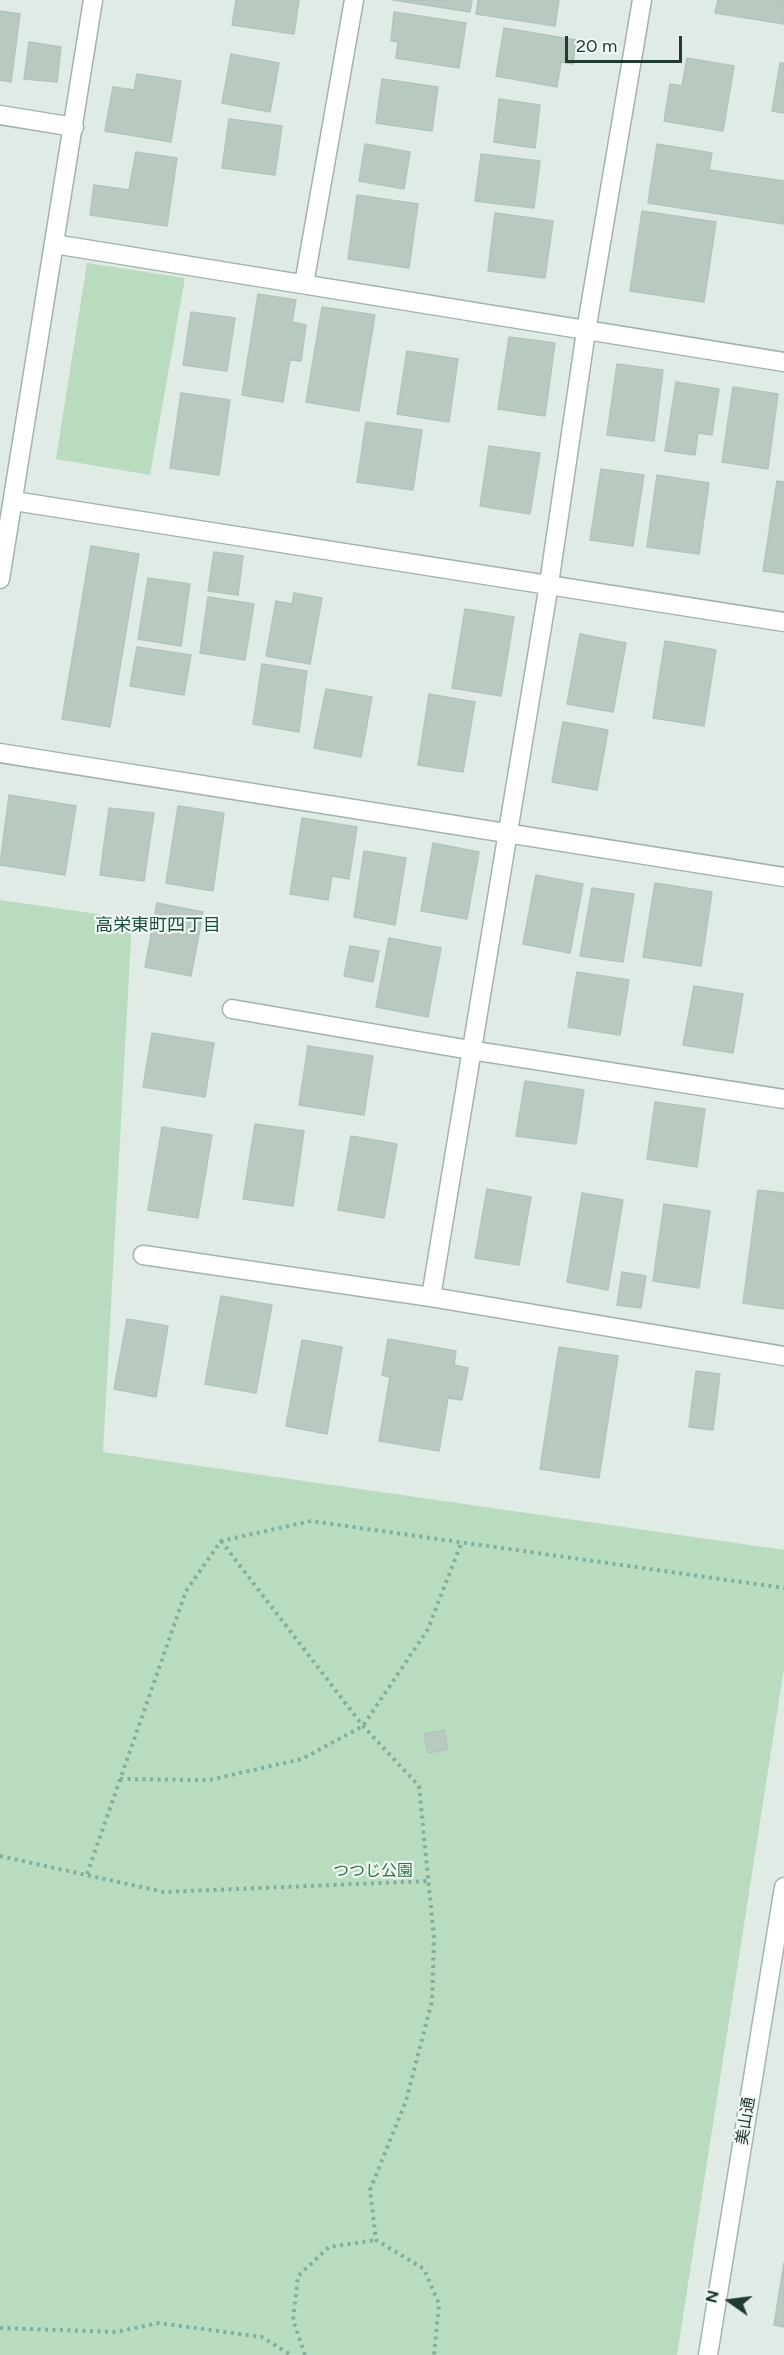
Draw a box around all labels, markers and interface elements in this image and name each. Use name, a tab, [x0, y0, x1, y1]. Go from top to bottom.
scale bar	[568, 24, 685, 62]
text: 20 m	[576, 35, 617, 57]
district label: 高栄東町四丁目	[95, 915, 221, 937]
park label: つつじ公園	[333, 1861, 413, 1881]
street label: 美山通	[733, 2096, 759, 2146]
north arrow	[700, 2271, 760, 2331]
text: N	[701, 2288, 723, 2305]

